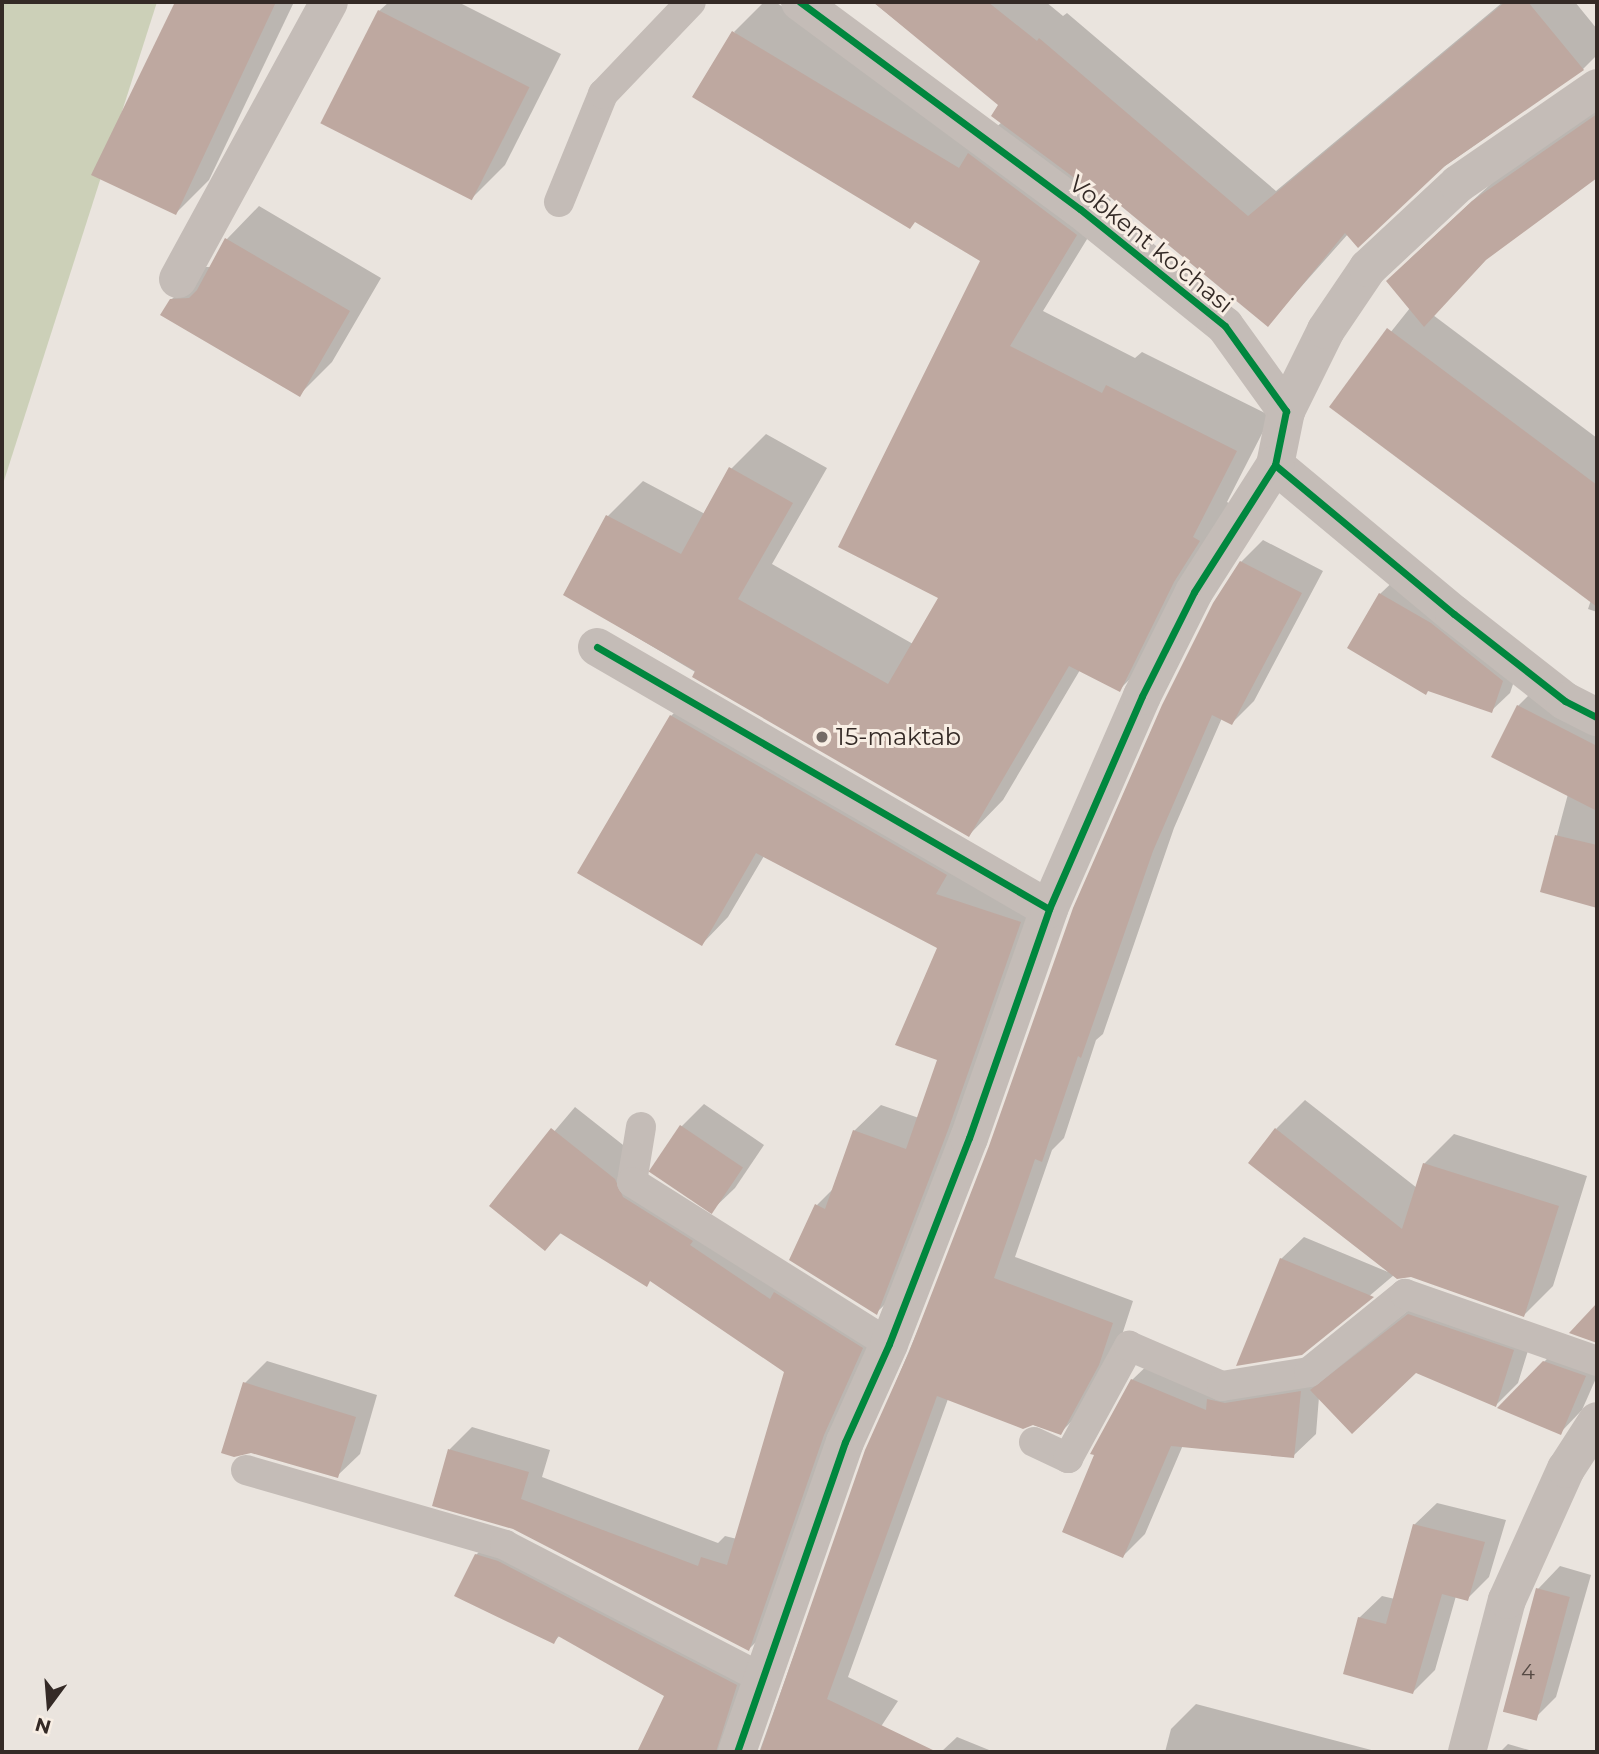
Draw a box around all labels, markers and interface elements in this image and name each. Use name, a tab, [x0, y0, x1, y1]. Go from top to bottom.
street label: Vobkent ko'chasi	[1063, 169, 1239, 319]
place label: 15-maktab	[836, 723, 961, 751]
marker: 15-maktab	[814, 729, 830, 745]
house number: 4	[1521, 1659, 1535, 1685]
north arrow	[14, 1670, 84, 1740]
text: N	[33, 1712, 54, 1739]

